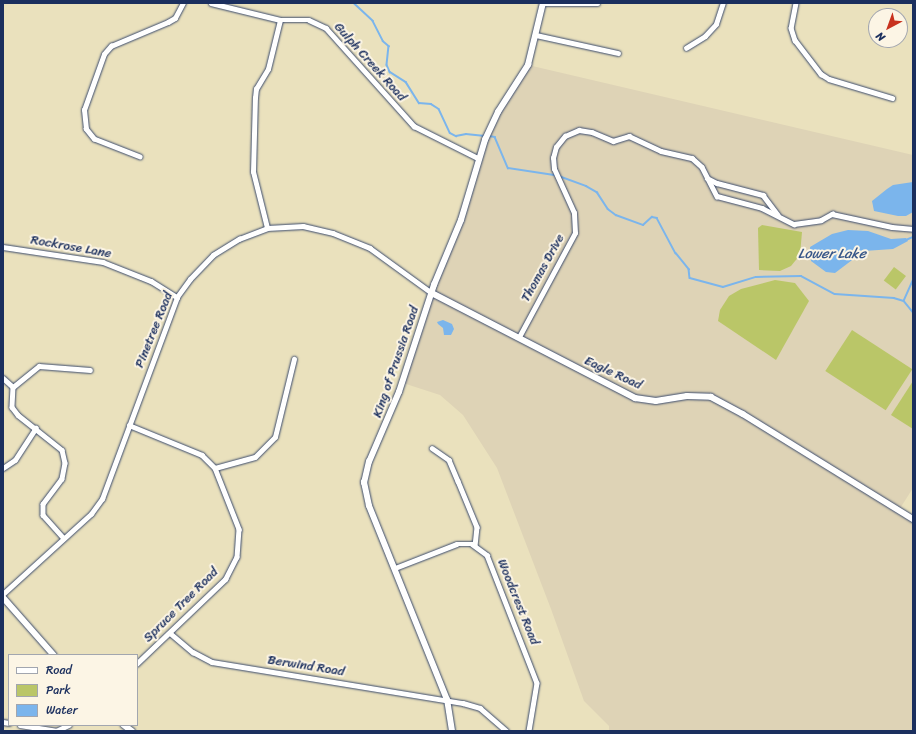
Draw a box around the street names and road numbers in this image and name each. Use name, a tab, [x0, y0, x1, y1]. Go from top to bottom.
street label: Gulph Creek Road	[330, 19, 410, 105]
street label: Thomas Drive	[518, 231, 568, 305]
street label: Rockrose Lane	[29, 232, 113, 262]
street label: Pinetree Road	[132, 290, 176, 370]
street label: King of Prussia Road	[370, 304, 422, 420]
street label: Eagle Road	[582, 353, 644, 393]
street label: Woodcrest Road	[494, 557, 542, 647]
street label: Spruce Tree Road	[140, 564, 222, 646]
street label: Berwind Road	[266, 652, 346, 680]

